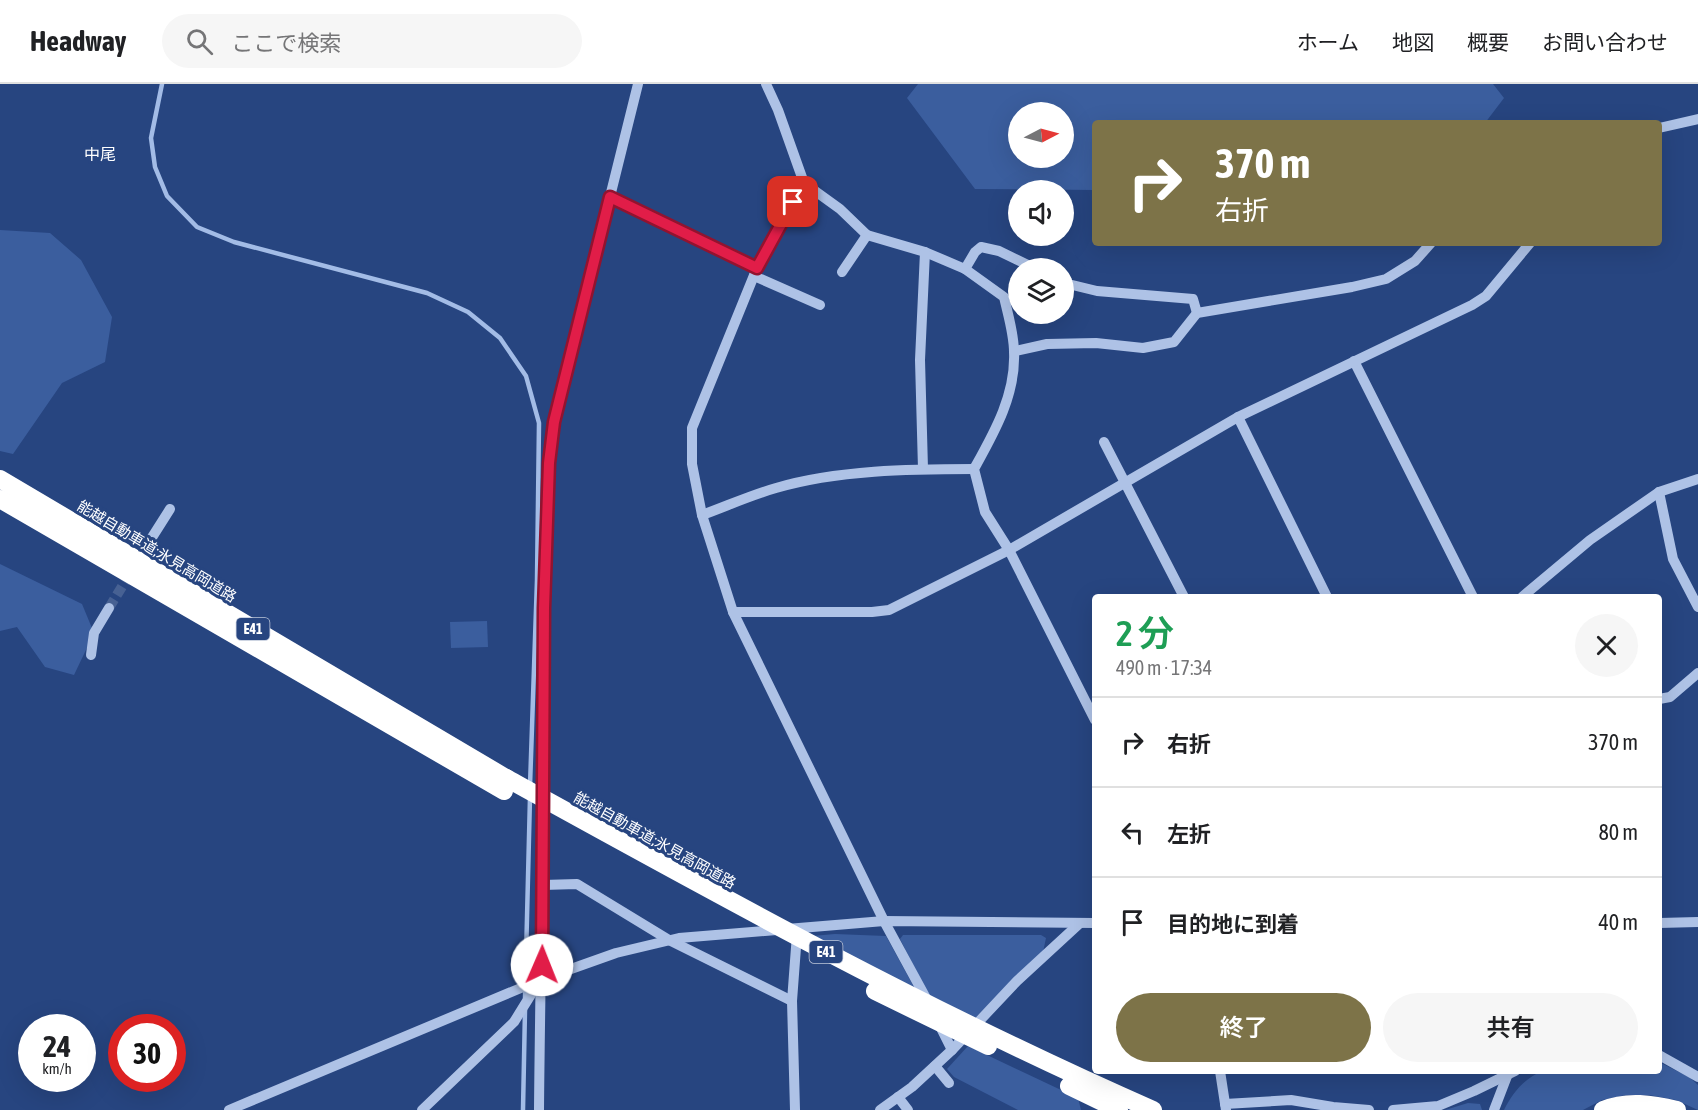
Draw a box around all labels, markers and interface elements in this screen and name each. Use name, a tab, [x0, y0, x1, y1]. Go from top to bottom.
search box	[162, 14, 582, 68]
text: Headway	[30, 25, 126, 57]
icon: search	[183, 25, 216, 58]
text: ここで検索	[231, 30, 341, 56]
text: ホーム	[1297, 30, 1359, 54]
text: 地図	[1392, 30, 1434, 54]
text: 概要	[1467, 30, 1509, 54]
text: お問い合わせ	[1542, 30, 1668, 54]
north arrow	[1008, 102, 1074, 168]
map controls	[1008, 102, 1074, 324]
text: 370 m	[1215, 139, 1310, 187]
icon: right	[1116, 144, 1194, 222]
district label: 中尾	[84, 145, 116, 163]
pin	[767, 176, 818, 227]
button: sound	[1008, 180, 1074, 246]
icon: arrive	[776, 185, 809, 218]
text: 右折	[1215, 195, 1269, 226]
button: layers	[1008, 258, 1074, 324]
street label: 能越自動車道;氷見高岡道路	[74, 497, 240, 605]
text: 2 分	[1116, 612, 1174, 654]
button: close	[1575, 614, 1638, 677]
road number: E41	[236, 618, 270, 640]
text: 490 m · 17:34	[1116, 656, 1212, 679]
icon: right	[1116, 726, 1149, 759]
text: 370 m	[1588, 729, 1638, 755]
text: 右折	[1167, 731, 1211, 757]
street label: 能越自動車道;氷見高岡道路	[571, 788, 739, 892]
icon: left	[1116, 816, 1149, 849]
text: 80 m	[1598, 819, 1638, 845]
text: 左折	[1167, 821, 1211, 847]
icon: arrive	[1116, 906, 1149, 939]
text: 40 m	[1598, 909, 1638, 935]
text: 目的地に到着	[1167, 911, 1299, 937]
position arrow	[510, 933, 574, 997]
road number: E41	[810, 941, 842, 963]
button: 終了	[1116, 993, 1371, 1062]
button: 共有	[1383, 993, 1638, 1062]
speed limit sign: 30	[108, 1014, 186, 1092]
text: 24	[43, 1029, 71, 1063]
text: km/h	[42, 1060, 72, 1077]

